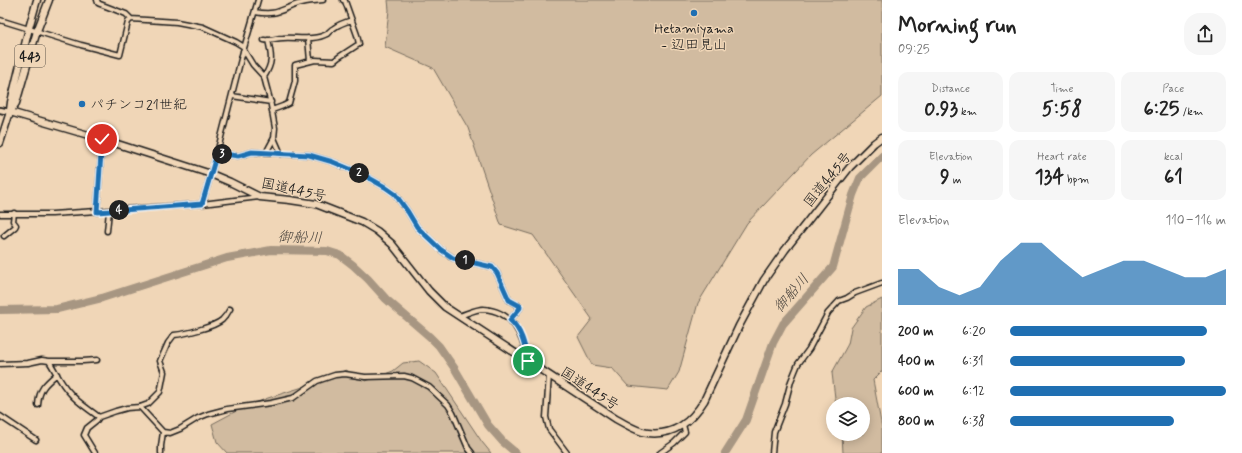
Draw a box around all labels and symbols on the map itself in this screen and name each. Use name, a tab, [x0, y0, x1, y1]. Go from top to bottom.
marker: Hetamiyama - 辺田見山	[689, 8, 699, 18]
place label: Hetamiyama - 辺田見山	[654, 20, 734, 54]
road number: 443	[15, 45, 45, 67]
place label: パチンコ21世紀	[90, 96, 187, 114]
marker: パチンコ21世紀	[77, 99, 87, 109]
pin	[85, 122, 119, 156]
pin: 3	[212, 144, 232, 164]
street label: 国道445号	[800, 148, 856, 211]
pin: 2	[349, 163, 369, 183]
street label: 国道445号	[259, 174, 328, 206]
pin: 4	[109, 200, 129, 220]
water label: 御船川	[277, 227, 323, 249]
pin: 1	[455, 250, 475, 270]
water label: 御船川	[769, 270, 814, 317]
pin	[511, 344, 545, 378]
street label: 国道445号	[557, 363, 622, 414]

